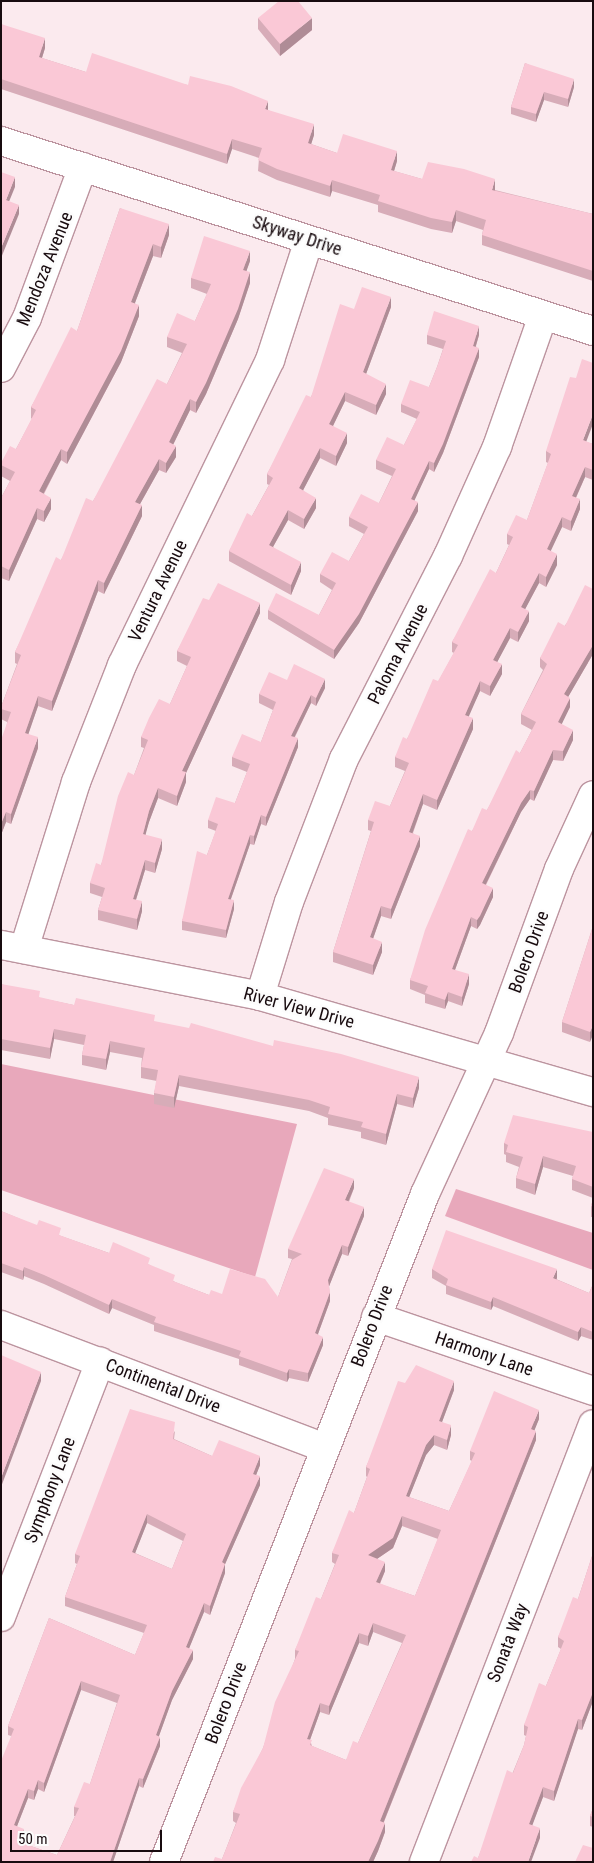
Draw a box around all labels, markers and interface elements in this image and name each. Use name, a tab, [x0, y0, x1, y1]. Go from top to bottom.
street label: Mendoza Avenue	[12, 209, 78, 329]
street label: Skyway Drive	[250, 211, 344, 261]
street label: Ventura Avenue	[124, 537, 192, 645]
street label: Paloma Avenue	[363, 600, 433, 708]
street label: Bolero Drive	[504, 908, 554, 996]
street label: River View Drive	[241, 983, 357, 1033]
street label: Bolero Drive	[347, 1282, 397, 1370]
street label: Harmony Lane	[432, 1327, 536, 1381]
street label: Continental Drive	[102, 1354, 224, 1418]
street label: Symphony Lane	[20, 1434, 80, 1546]
street label: Sonata Way	[483, 1600, 533, 1686]
street label: Bolero Drive	[201, 1659, 251, 1747]
scale bar	[12, 1820, 165, 1852]
text: 50 m	[18, 1830, 48, 1848]

